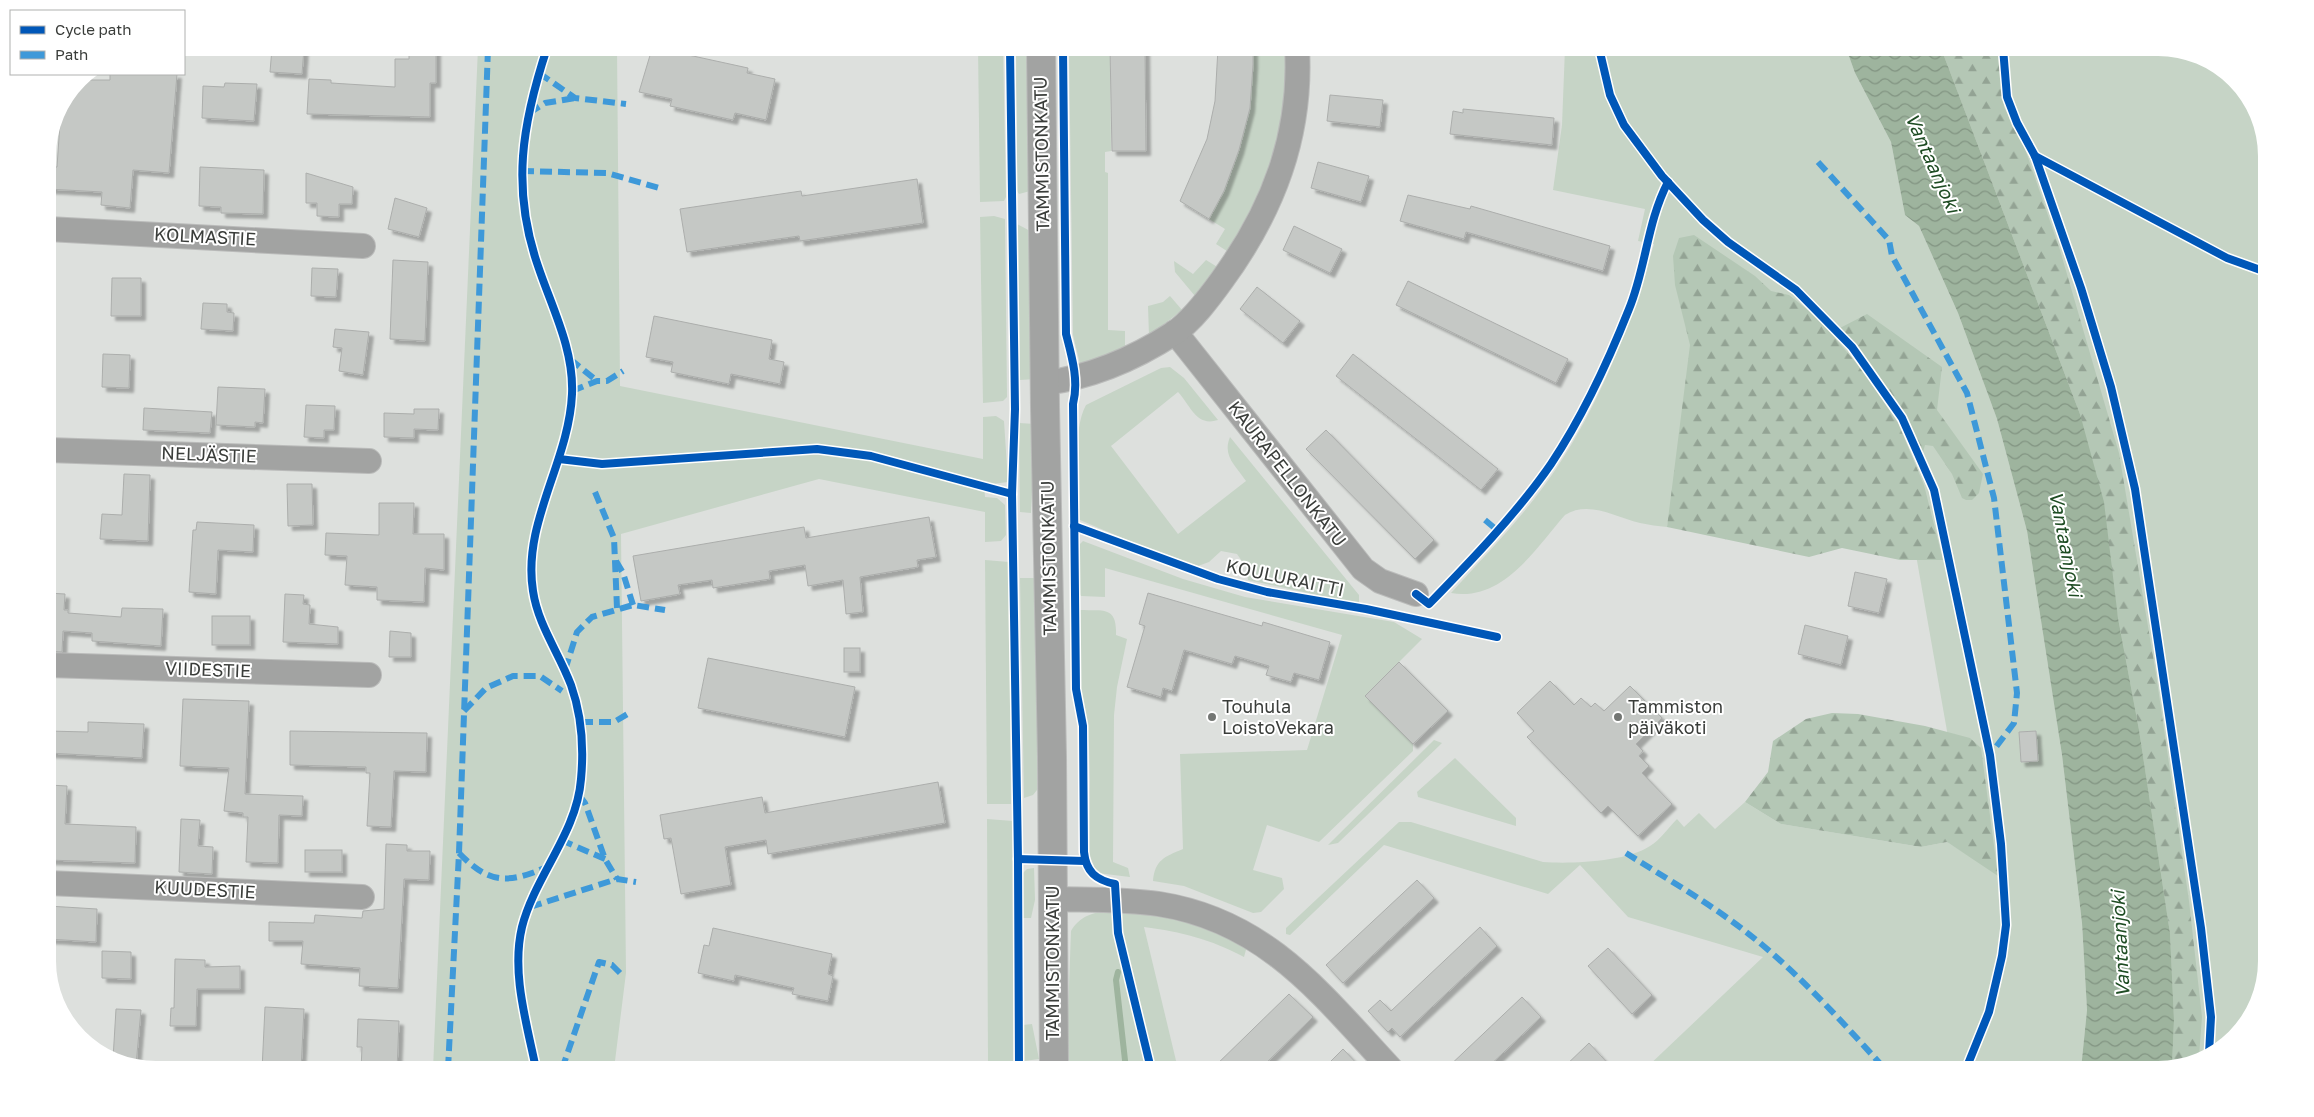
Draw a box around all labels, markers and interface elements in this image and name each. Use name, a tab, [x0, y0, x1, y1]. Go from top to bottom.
legend	[10, 10, 185, 75]
text: Cycle path	[55, 20, 131, 38]
text: Path	[55, 45, 88, 63]
street label: TAMMISTONKATU	[1029, 76, 1053, 232]
water label: Vantaanjoki	[1901, 109, 1966, 218]
street label: KOLMASTIE	[153, 222, 257, 250]
street label: KAURAPELLONKATU	[1224, 396, 1352, 551]
street label: NELJÄSTIE	[161, 441, 257, 467]
street label: TAMMISTONKATU	[1036, 480, 1060, 636]
water label: Vantaanjoki	[2045, 489, 2088, 600]
street label: KOULURAITTI	[1224, 554, 1346, 600]
street label: VIIDESTIE	[165, 657, 251, 681]
place label: Touhula LoistoVekara	[1222, 695, 1334, 738]
place label: Tammiston päiväkoti	[1628, 695, 1723, 738]
marker: Touhula LoistoVekara	[1206, 711, 1218, 723]
marker: Tammiston päiväkoti	[1612, 711, 1624, 723]
street label: KUUDESTIE	[154, 875, 256, 903]
street label: TAMMISTONKATU	[1041, 885, 1063, 1041]
water label: Vantaanjoki	[2105, 888, 2134, 998]

